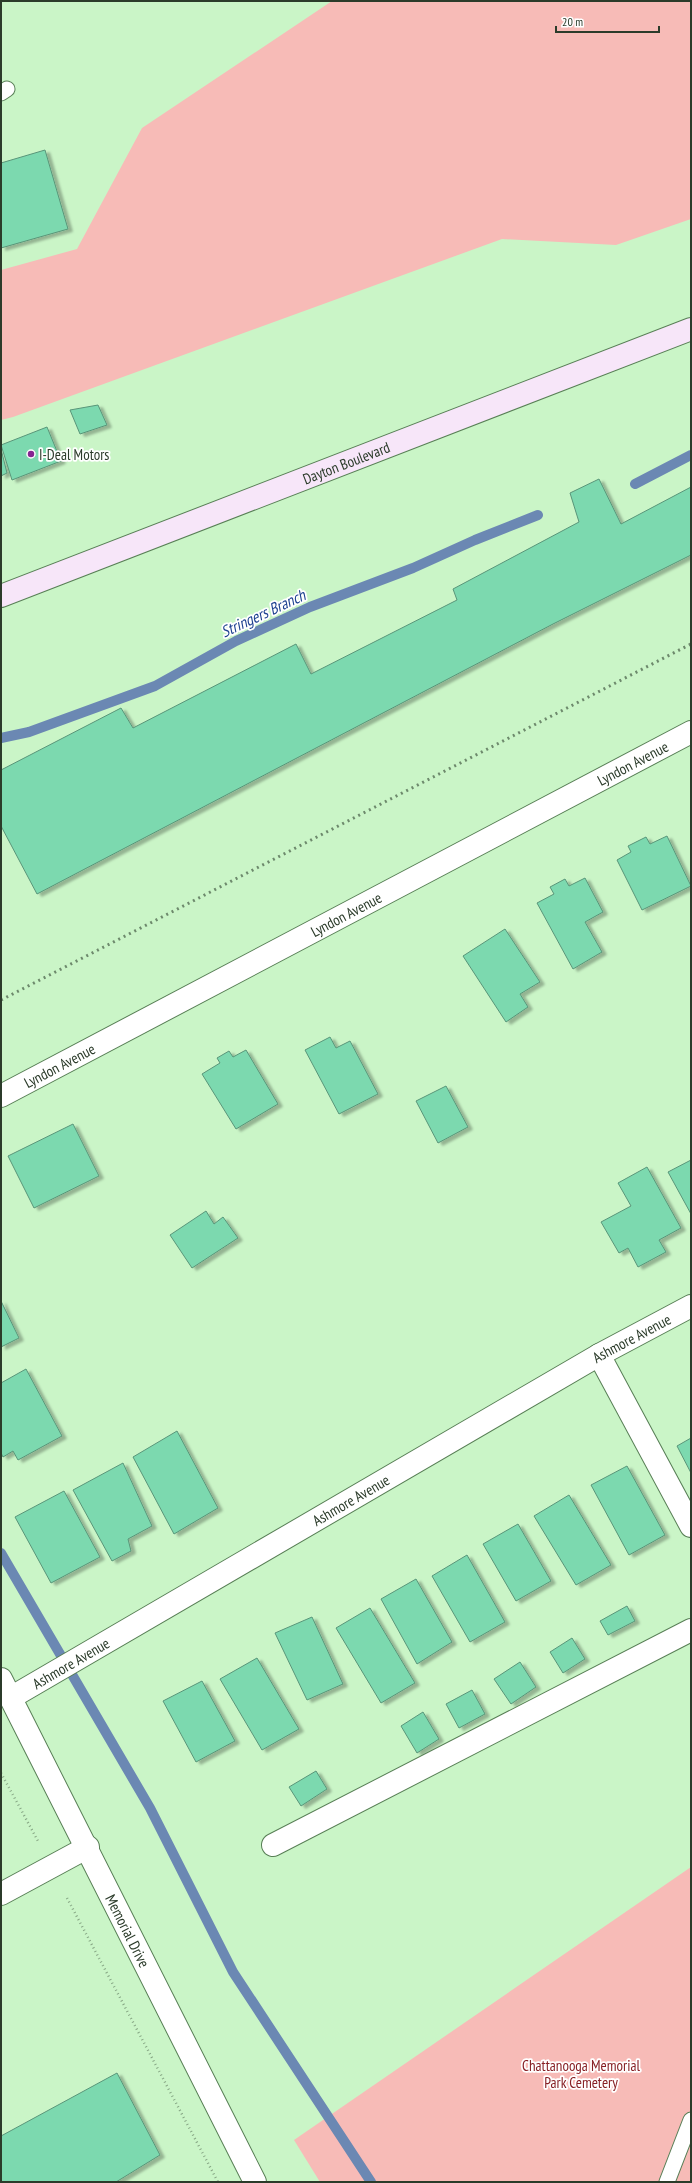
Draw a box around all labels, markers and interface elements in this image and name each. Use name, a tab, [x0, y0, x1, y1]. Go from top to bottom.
scale bar	[556, 8, 659, 34]
text: 20 m	[562, 14, 583, 29]
street label: Dayton Boulevard	[300, 437, 392, 488]
place label: I-Deal Motors	[39, 445, 109, 464]
marker: I-Deal Motors	[26, 449, 36, 459]
water label: Stringers Branch	[218, 584, 309, 641]
street label: Lyndon Avenue	[594, 736, 671, 789]
street label: Lyndon Avenue	[307, 888, 385, 941]
street label: Lyndon Avenue	[21, 1039, 98, 1092]
street label: Ashmore Avenue	[589, 1309, 674, 1366]
street label: Ashmore Avenue	[309, 1470, 393, 1530]
street label: Ashmore Avenue	[29, 1633, 113, 1693]
street label: Memorial Drive	[102, 1891, 154, 1970]
park label: Chattanooga Memorial Park Cemetery	[522, 2056, 640, 2092]

